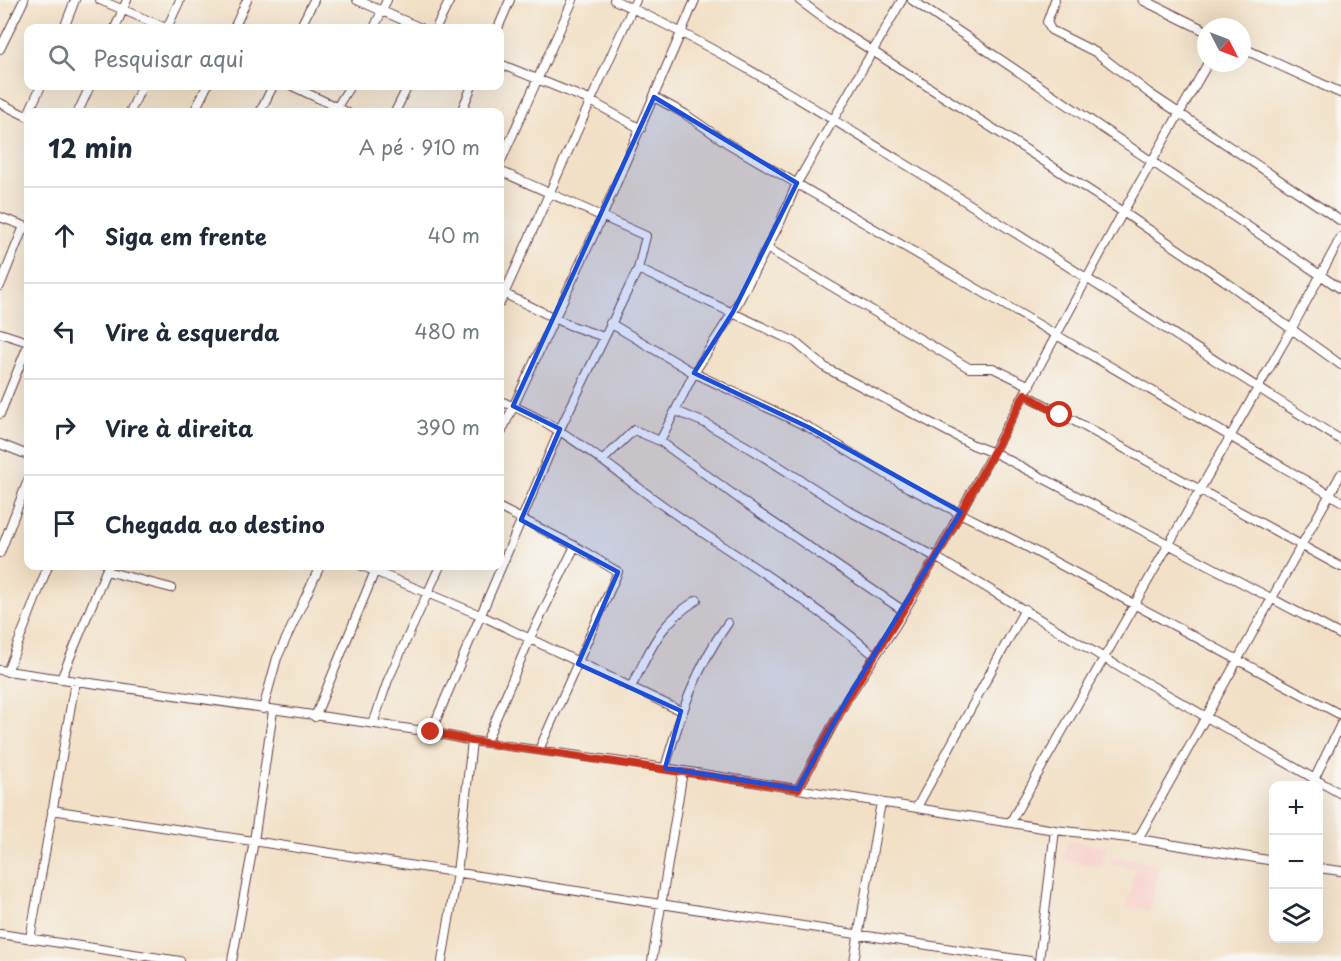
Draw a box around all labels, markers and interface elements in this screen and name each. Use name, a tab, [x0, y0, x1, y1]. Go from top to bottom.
north arrow	[1197, 18, 1251, 72]
search box	[24, 24, 504, 90]
icon: search	[45, 41, 78, 74]
text: Pesquisar aqui	[93, 41, 244, 74]
text: 12 min	[48, 128, 133, 167]
text: A pé · 910 m	[359, 132, 480, 162]
icon: ahead	[48, 219, 81, 252]
text: Siga em frente	[105, 219, 267, 252]
text: 40 m	[428, 220, 480, 250]
icon: left	[48, 315, 81, 348]
text: Vire à esquerda	[105, 315, 279, 348]
text: 480 m	[415, 316, 480, 346]
route start	[1046, 401, 1072, 427]
icon: right	[48, 411, 81, 444]
text: Vire à direita	[105, 411, 253, 444]
text: 390 m	[416, 412, 480, 442]
icon: arrive	[48, 507, 81, 540]
text: Chegada ao destino	[105, 507, 325, 540]
route end	[417, 718, 443, 744]
map controls	[1269, 781, 1323, 943]
button: +	[1269, 781, 1323, 835]
button: −	[1269, 835, 1323, 889]
button: layers	[1269, 889, 1323, 943]

